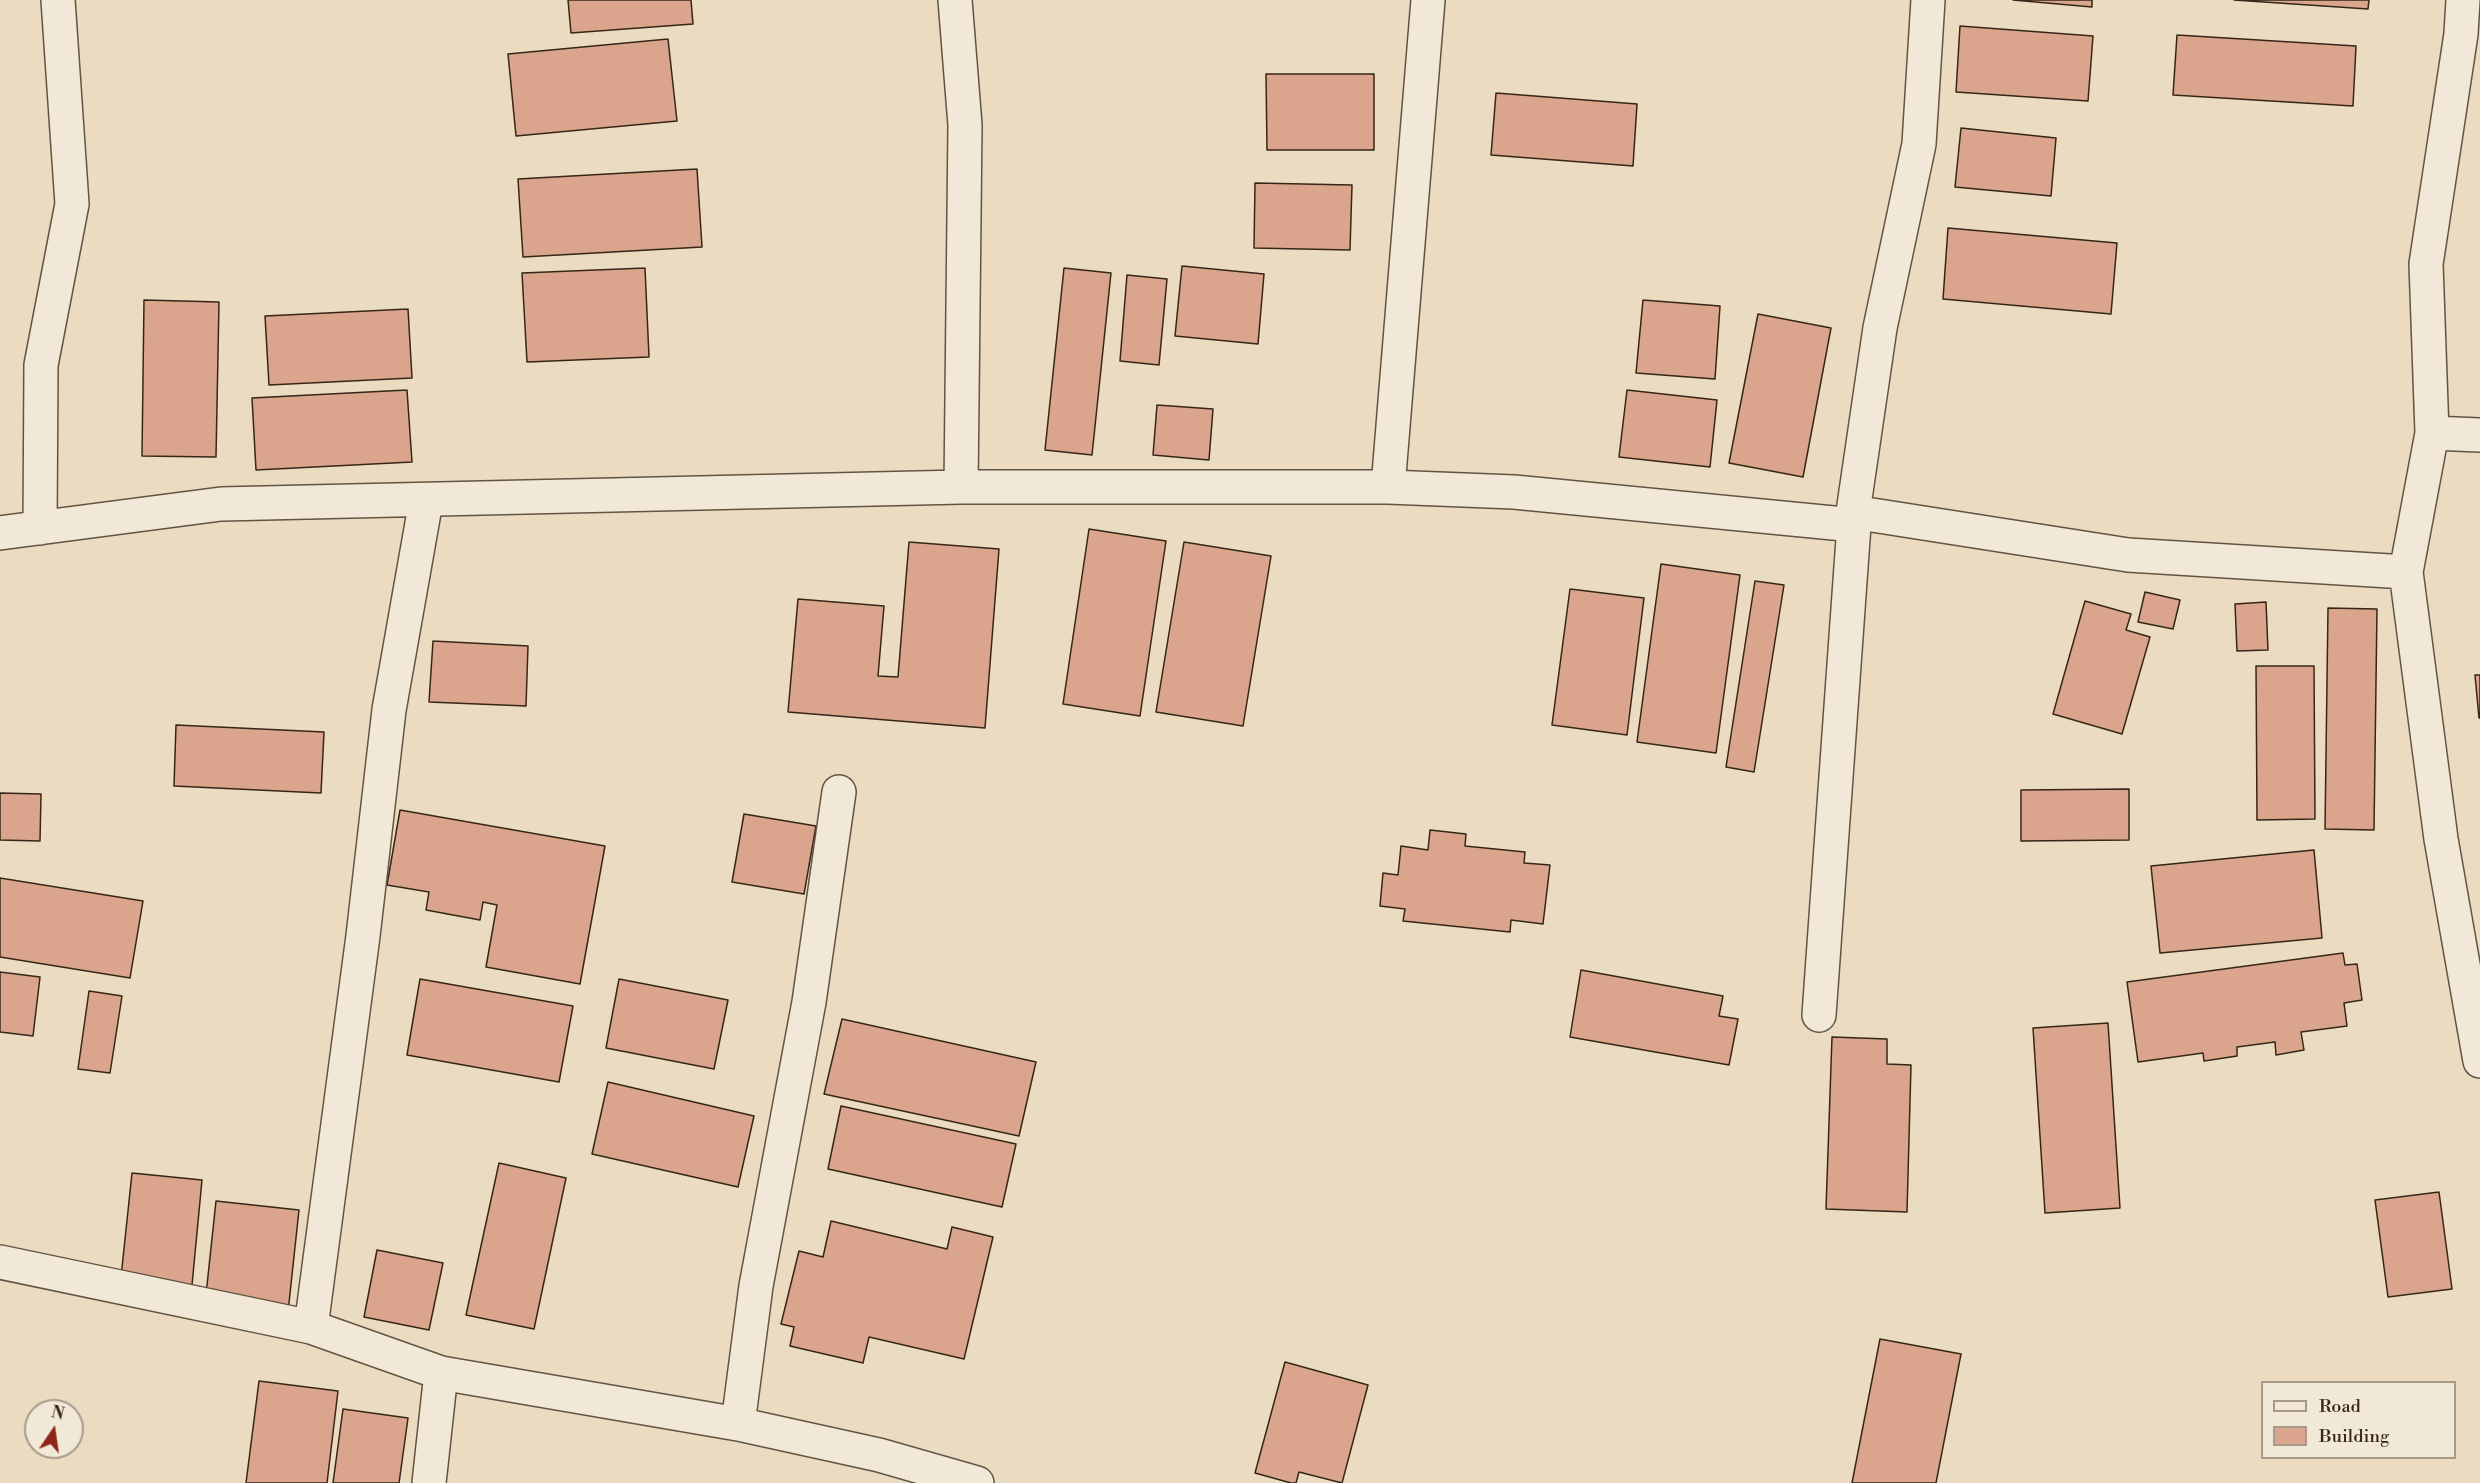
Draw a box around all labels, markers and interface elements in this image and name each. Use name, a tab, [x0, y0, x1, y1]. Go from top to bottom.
legend	[2261, 1381, 2456, 1459]
text: Road	[2319, 1395, 2361, 1418]
north arrow	[24, 1399, 84, 1459]
text: N	[49, 1402, 66, 1425]
text: Building	[2319, 1425, 2389, 1448]

